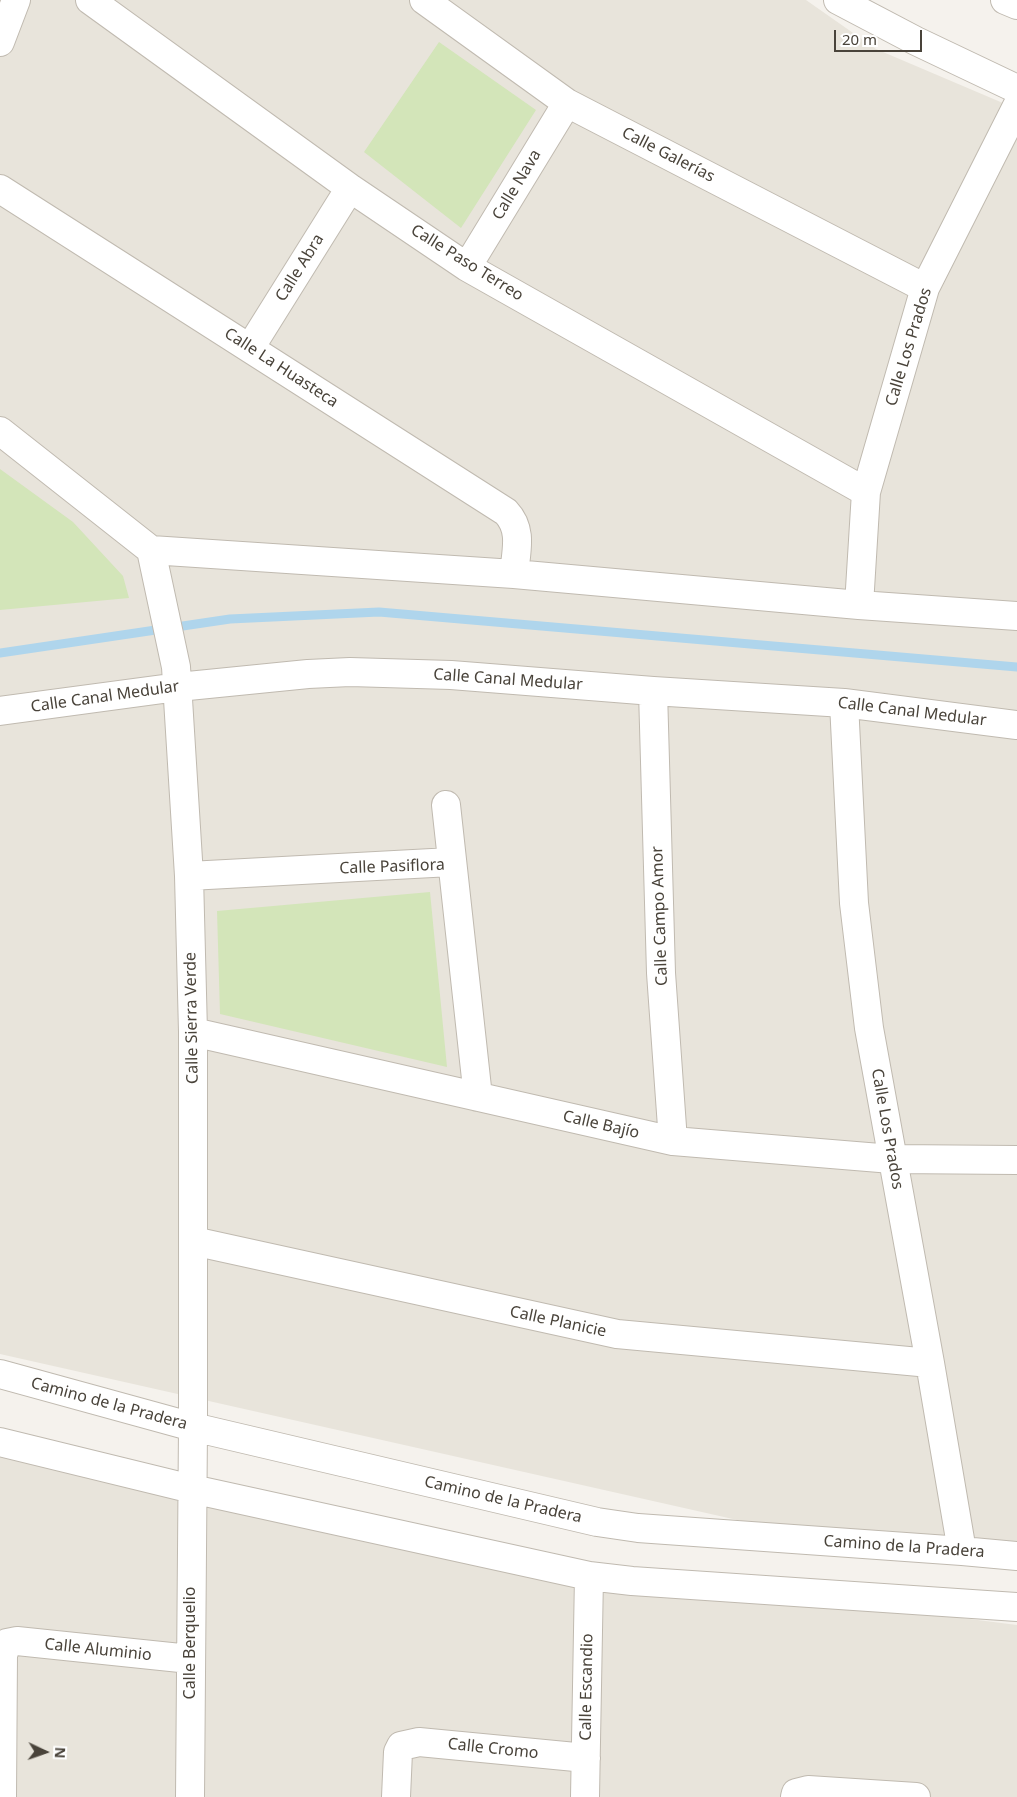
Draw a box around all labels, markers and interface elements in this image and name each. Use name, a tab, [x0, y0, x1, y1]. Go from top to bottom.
scale bar	[837, 20, 924, 52]
text: 20 m	[842, 29, 877, 49]
street label: Calle Galerías	[618, 123, 718, 187]
street label: Calle Nava	[488, 146, 546, 224]
street label: Calle Paso Terreo	[407, 221, 527, 305]
street label: Calle Abra	[272, 231, 328, 305]
street label: Calle Los Prados	[882, 286, 936, 408]
street label: Calle La Huasteca	[220, 324, 342, 412]
street label: Calle Canal Medular	[433, 665, 583, 695]
street label: Calle Canal Medular	[30, 677, 180, 717]
street label: Calle Canal Medular	[837, 693, 987, 731]
street label: Calle Campo Amor	[648, 846, 672, 986]
street label: Calle Pasiflora	[339, 856, 445, 878]
street label: Calle Sierra Verde	[181, 952, 203, 1084]
street label: Calle Los Prados	[867, 1067, 907, 1191]
street label: Calle Bajío	[561, 1107, 641, 1143]
street label: Calle Planicie	[508, 1302, 608, 1342]
street label: Camino de la Pradera	[29, 1374, 189, 1434]
street label: Camino de la Pradera	[422, 1473, 584, 1527]
street label: Camino de la Pradera	[823, 1532, 985, 1562]
street label: Calle Berquelio	[180, 1587, 200, 1699]
street label: Calle Escandio	[576, 1633, 598, 1741]
street label: Calle Aluminio	[44, 1635, 152, 1665]
north arrow	[20, 1727, 70, 1777]
street label: Calle Cromo	[447, 1735, 539, 1763]
text: N	[51, 1747, 70, 1759]

